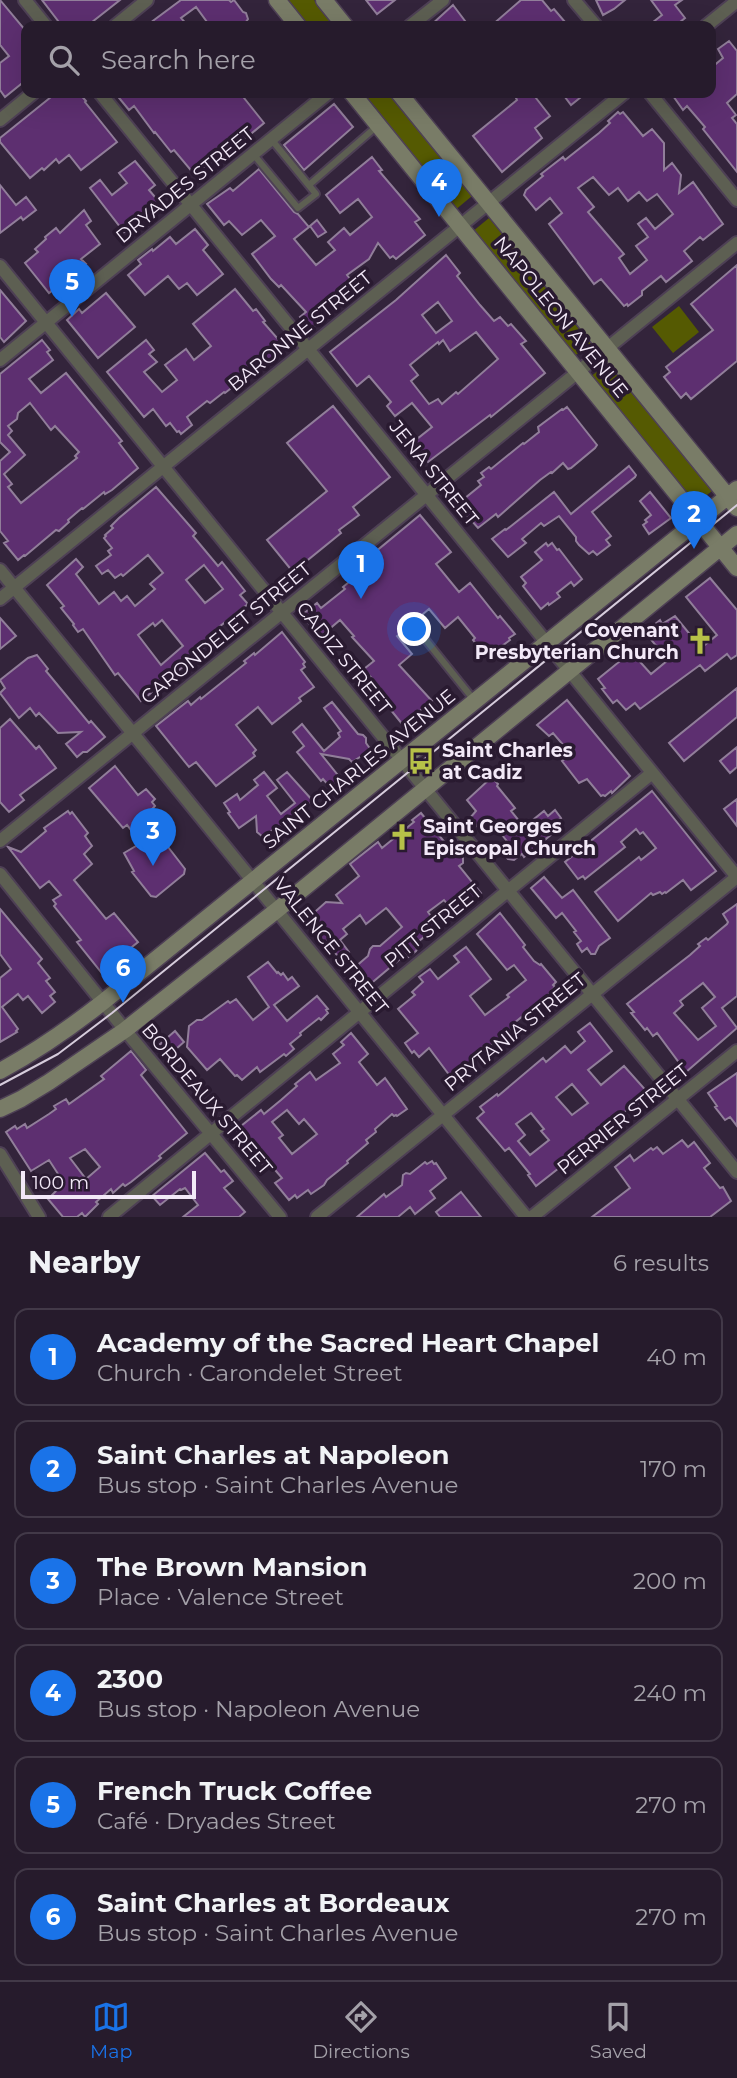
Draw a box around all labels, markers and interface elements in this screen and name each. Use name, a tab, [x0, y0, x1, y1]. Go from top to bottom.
search box	[21, 21, 716, 98]
icon: search	[45, 41, 83, 79]
text: Search here	[101, 44, 256, 76]
street label: DRYADES STREET	[111, 122, 259, 248]
pin: 4	[416, 159, 462, 217]
street label: NAPOLEON AVENUE	[489, 232, 633, 402]
pin: 5	[49, 259, 95, 317]
street label: BARONNE STREET	[223, 266, 377, 396]
street label: JENA STREET	[384, 415, 484, 530]
pin: 2	[671, 491, 717, 549]
pin: 1	[338, 541, 384, 599]
street label: CARONDELET STREET	[136, 557, 316, 709]
street label: CADIZ STREET	[292, 597, 396, 719]
your location	[397, 612, 431, 646]
place label: Covenant Presbyterian Church	[475, 619, 679, 664]
church icon: Covenant Presbyterian Church	[685, 626, 715, 656]
street label: SAINT CHARLES AVENUE	[258, 684, 460, 854]
place label: Saint Charles at Cadiz	[442, 739, 573, 784]
bus stop icon: Saint Charles at Cadiz	[406, 746, 436, 776]
pin: 3	[130, 808, 176, 866]
place label: Saint Georges Episcopal Church	[423, 815, 596, 860]
church icon: Saint Georges Episcopal Church	[387, 822, 417, 852]
street label: VALENCE STREET	[269, 873, 393, 1019]
street label: PITT STREET	[380, 880, 486, 972]
pin: 6	[100, 945, 146, 1003]
street label: PRYTANIA STREET	[440, 968, 590, 1096]
street label: BORDEAUX STREET	[137, 1019, 277, 1179]
street label: PERRIER STREET	[552, 1059, 694, 1179]
scale bar	[21, 1168, 196, 1200]
text: 100 m	[32, 1171, 89, 1194]
text: Nearby	[28, 1244, 140, 1281]
text: 6 results	[613, 1249, 709, 1277]
text: Academy of the Sacred Heart Chapel	[97, 1327, 599, 1359]
text: 1	[48, 1343, 58, 1371]
text: 40 m	[646, 1343, 707, 1371]
text: Church · Carondelet Street	[97, 1359, 402, 1387]
text: Saint Charles at Napoleon	[97, 1439, 449, 1471]
text: 2	[46, 1455, 60, 1483]
text: 170 m	[640, 1455, 707, 1483]
text: Bus stop · Saint Charles Avenue	[97, 1471, 458, 1499]
text: The Brown Mansion	[97, 1551, 368, 1583]
text: 3	[46, 1567, 60, 1595]
text: 200 m	[633, 1567, 707, 1595]
text: Place · Valence Street	[97, 1583, 344, 1611]
text: 2300	[97, 1663, 163, 1695]
text: 4	[45, 1679, 61, 1707]
text: 240 m	[634, 1679, 707, 1707]
text: Bus stop · Napoleon Avenue	[97, 1695, 420, 1723]
text: French Truck Coffee	[97, 1775, 372, 1807]
text: 5	[46, 1791, 60, 1819]
text: 270 m	[635, 1791, 707, 1819]
text: Café · Dryades Street	[97, 1807, 336, 1835]
text: Saint Charles at Bordeaux	[97, 1887, 449, 1919]
text: 6	[46, 1903, 60, 1931]
text: 270 m	[635, 1903, 707, 1931]
text: Bus stop · Saint Charles Avenue	[97, 1919, 458, 1947]
tab: Map	[90, 1998, 132, 2063]
tab: Directions	[312, 1998, 410, 2063]
tab: Saved	[590, 1998, 647, 2063]

